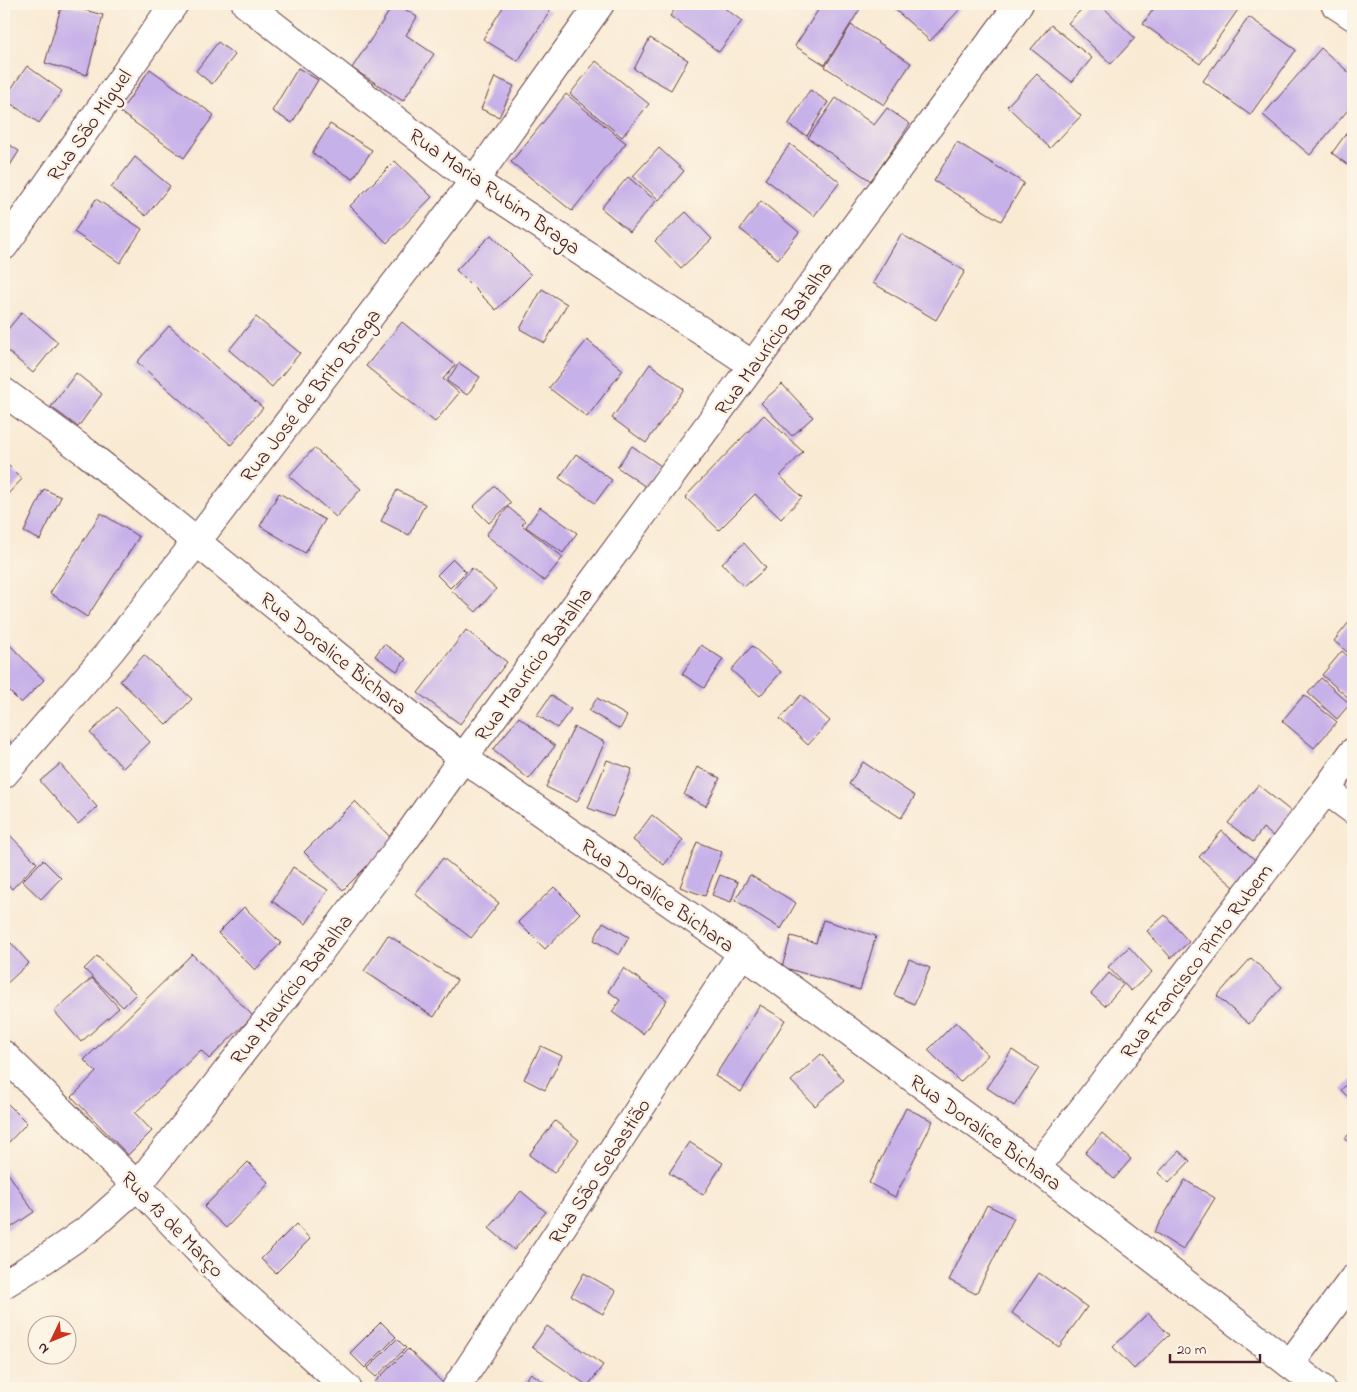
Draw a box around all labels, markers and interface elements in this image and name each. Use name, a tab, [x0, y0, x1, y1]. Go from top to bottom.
street label: Rua São Miguel	[41, 64, 142, 190]
street label: Rua Maria Rubim Braga	[401, 122, 586, 265]
street label: Rua Maurício Batalha	[708, 256, 841, 423]
street label: Rua José de Brito Braga	[234, 303, 391, 491]
street label: Rua Maurício Batalha	[468, 582, 601, 749]
street label: Rua Doralice Bichara	[253, 586, 413, 723]
street label: Rua Doralice Bichara	[574, 832, 740, 961]
street label: Rua Francisco Pinto Rubem	[1114, 858, 1281, 1066]
street label: Rua Maurício Batalha	[224, 908, 361, 1072]
street label: Rua Doralice Bichara	[902, 1068, 1067, 1199]
street label: Rua São Sebastião	[542, 1093, 659, 1251]
street label: Rua 13 de Março	[113, 1165, 230, 1286]
north arrow	[28, 1314, 78, 1364]
scale bar	[1170, 1332, 1260, 1364]
text: N	[33, 1337, 54, 1358]
text: 20 m	[1177, 1339, 1207, 1361]

